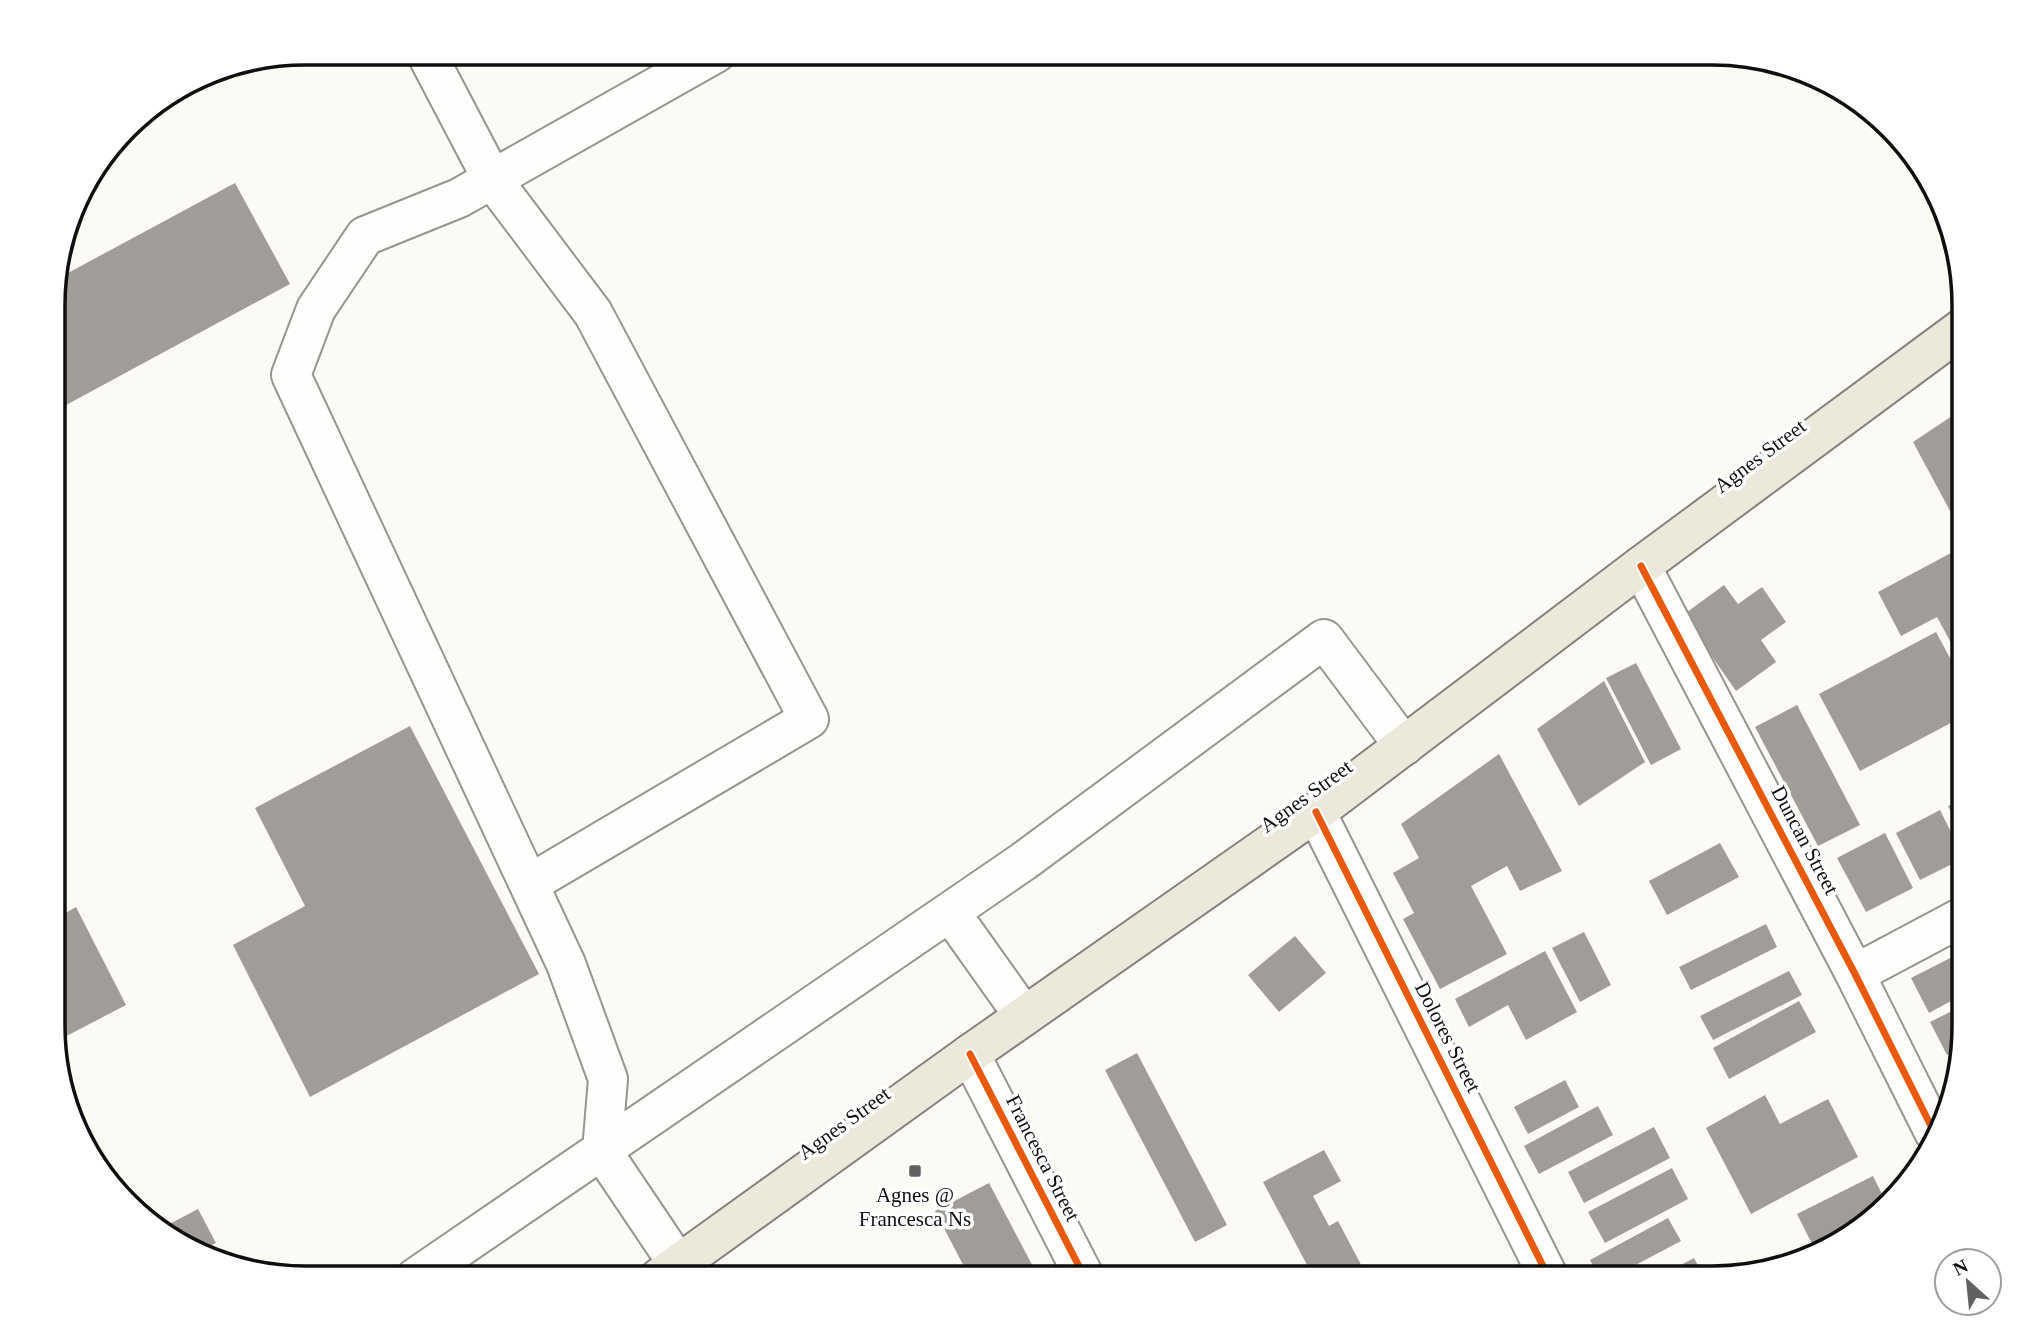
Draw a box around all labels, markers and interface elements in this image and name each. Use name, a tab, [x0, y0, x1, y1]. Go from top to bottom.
street label: Agnes Street	[1710, 414, 1810, 498]
street label: Agnes Street	[1255, 754, 1357, 837]
street label: Duncan Street	[1766, 782, 1844, 899]
street label: Dolores Street	[1410, 978, 1486, 1096]
street label: Agnes Street	[793, 1081, 895, 1164]
street label: Francesca Street	[1001, 1091, 1085, 1225]
marker: Agnes @ Francesca Ns	[907, 1163, 923, 1179]
place label: Agnes @ Francesca Ns	[859, 1183, 971, 1231]
north arrow	[1933, 1247, 2003, 1317]
text: N	[1950, 1255, 1972, 1280]

